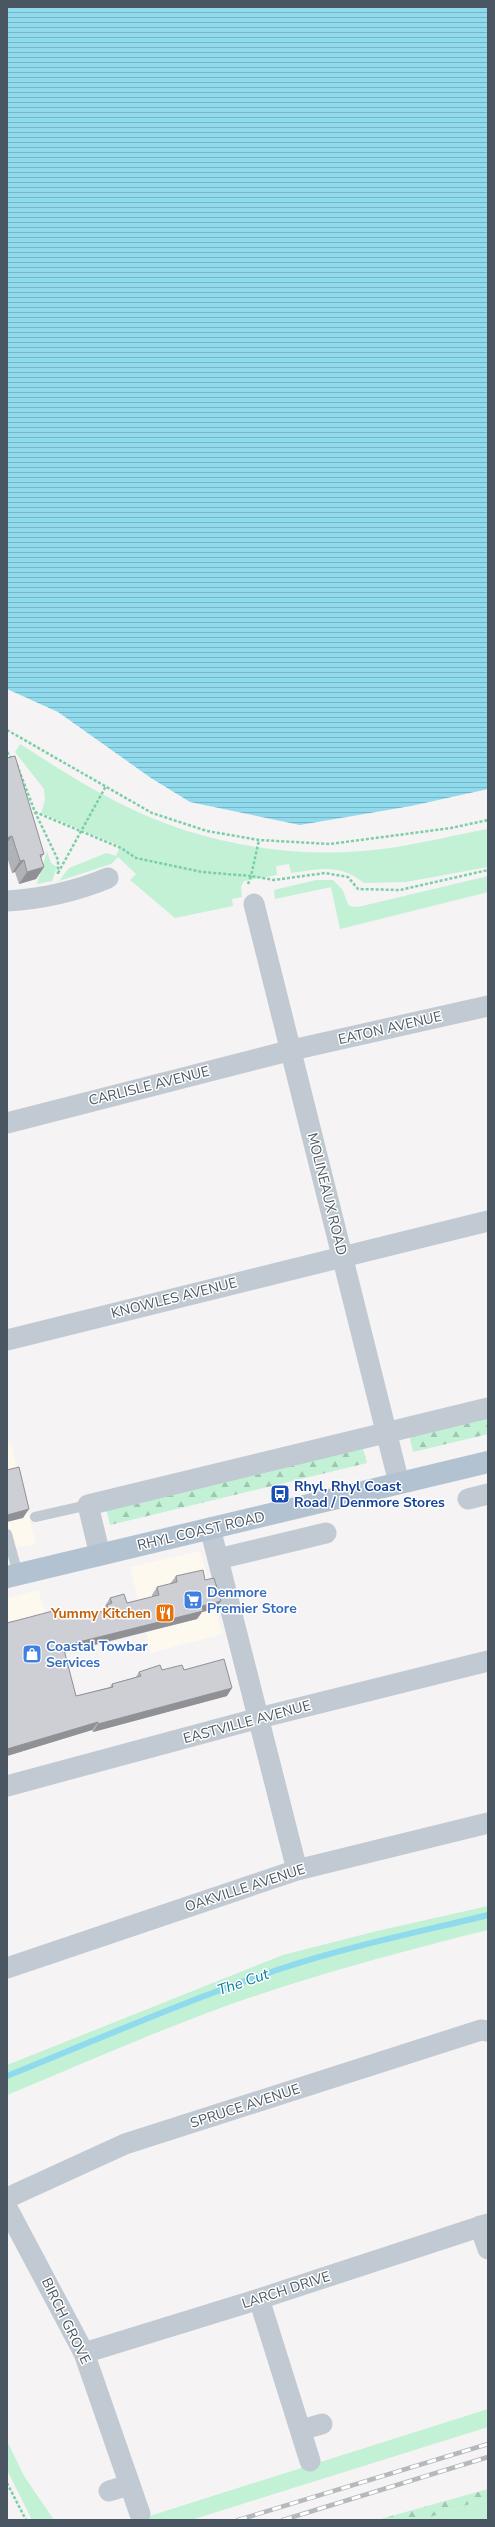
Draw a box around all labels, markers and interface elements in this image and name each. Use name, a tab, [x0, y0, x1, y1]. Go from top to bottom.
street label: EATON AVENUE	[336, 1007, 444, 1049]
street label: CARLISLE AVENUE	[87, 1062, 211, 1110]
street label: MOLINEAUX ROAD	[303, 1131, 351, 1257]
street label: KNOWLES AVENUE	[109, 1273, 239, 1323]
place label: Rhyl, Rhyl Coast Road / Denmore Stores	[294, 1477, 445, 1512]
bus stop icon: Rhyl, Rhyl Coast Road / Denmore Stores	[269, 1483, 291, 1505]
street label: RHYL COAST ROAD	[135, 1507, 267, 1555]
place label: Denmore Premier Store	[207, 1583, 297, 1618]
supermarket icon: Denmore Premier Store	[182, 1589, 204, 1611]
restaurant icon: Yummy Kitchen	[154, 1602, 176, 1624]
place label: Yummy Kitchen	[50, 1604, 151, 1623]
place label: Coastal Towbar Services	[46, 1637, 148, 1672]
shop icon: Coastal Towbar Services	[21, 1643, 43, 1665]
street label: EASTVILLE AVENUE	[181, 1696, 313, 1748]
street label: OAKVILLE AVENUE	[182, 1860, 308, 1916]
water label: The Cut	[215, 1964, 272, 2000]
street label: SPRUCE AVENUE	[188, 2079, 302, 2133]
street label: LARCH DRIVE	[239, 2267, 333, 2313]
street label: BIRCH GROVE	[37, 2275, 95, 2367]

